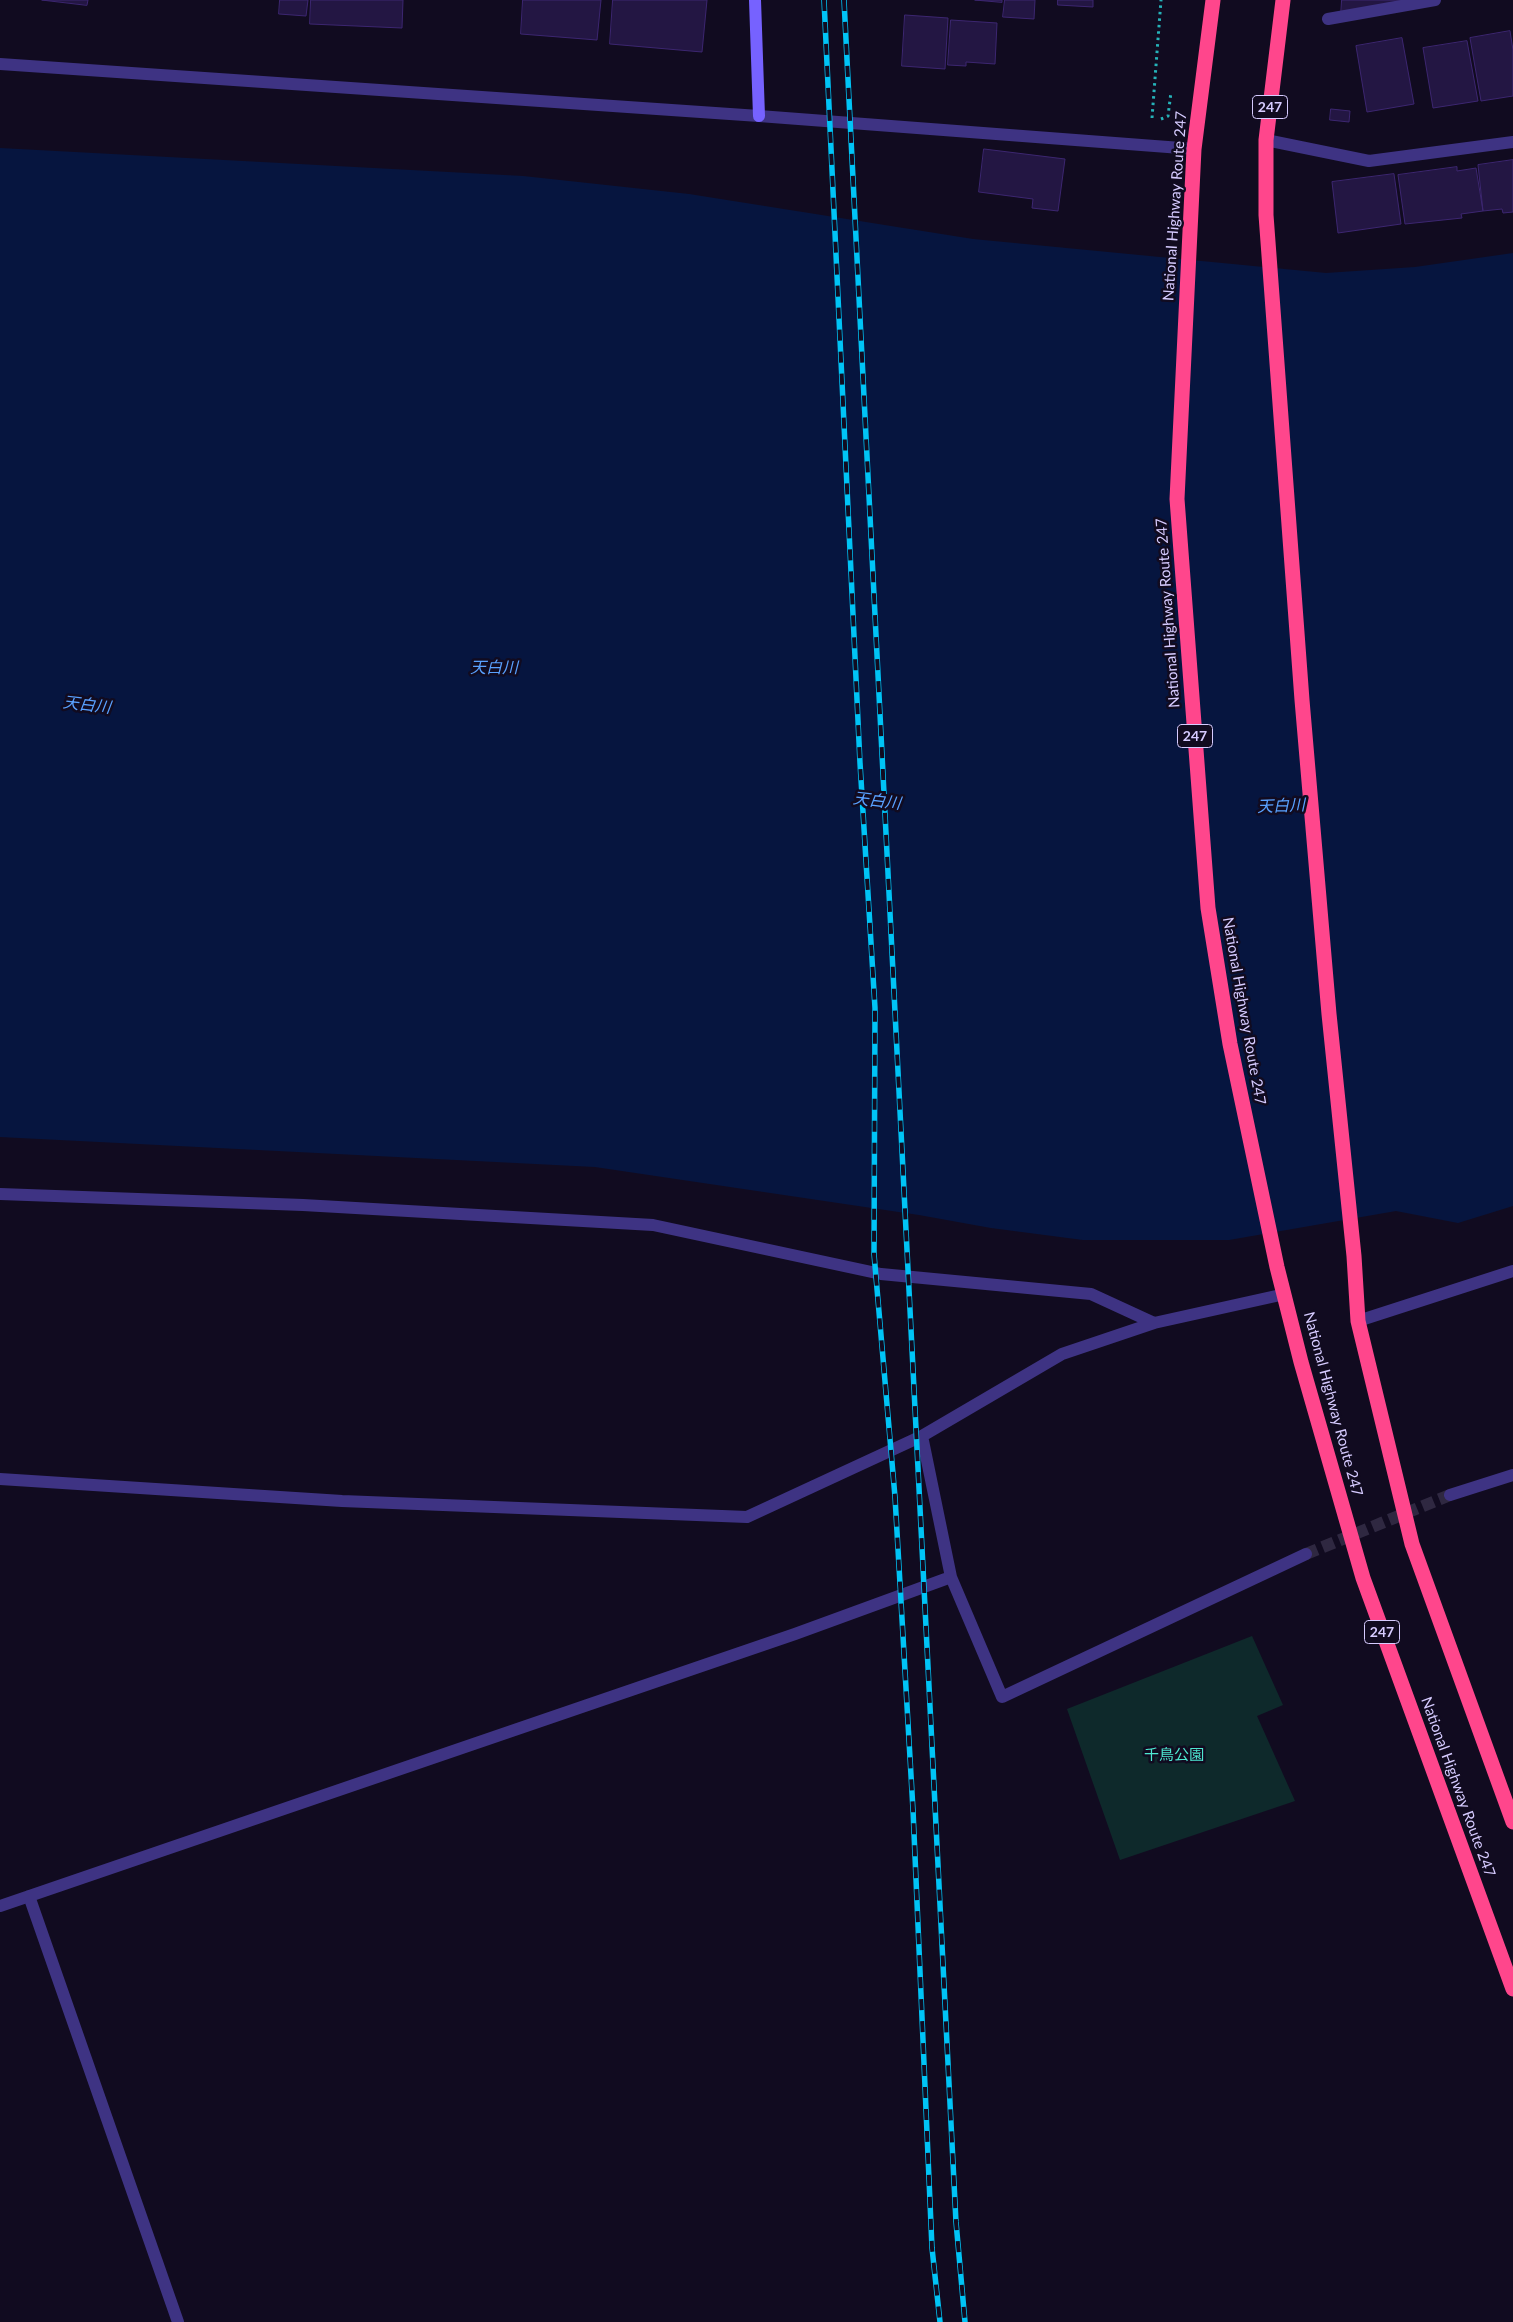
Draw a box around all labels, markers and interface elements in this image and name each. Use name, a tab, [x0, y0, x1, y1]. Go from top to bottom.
road number: 247	[1252, 95, 1288, 118]
street label: National Highway Route 247	[1159, 111, 1191, 301]
street label: National Highway Route 247	[1152, 518, 1184, 708]
water label: 天白川	[470, 658, 518, 678]
water label: 天白川	[62, 693, 112, 717]
road number: 247	[1178, 724, 1212, 748]
water label: 天白川	[852, 789, 902, 813]
water label: 天白川	[1257, 796, 1305, 816]
street label: National Highway Route 247	[1219, 916, 1269, 1106]
street label: National Highway Route 247	[1300, 1310, 1366, 1498]
road number: 247	[1364, 1620, 1400, 1644]
street label: National Highway Route 247	[1417, 1695, 1499, 1879]
park label: 千鳥公園	[1144, 1746, 1204, 1764]

